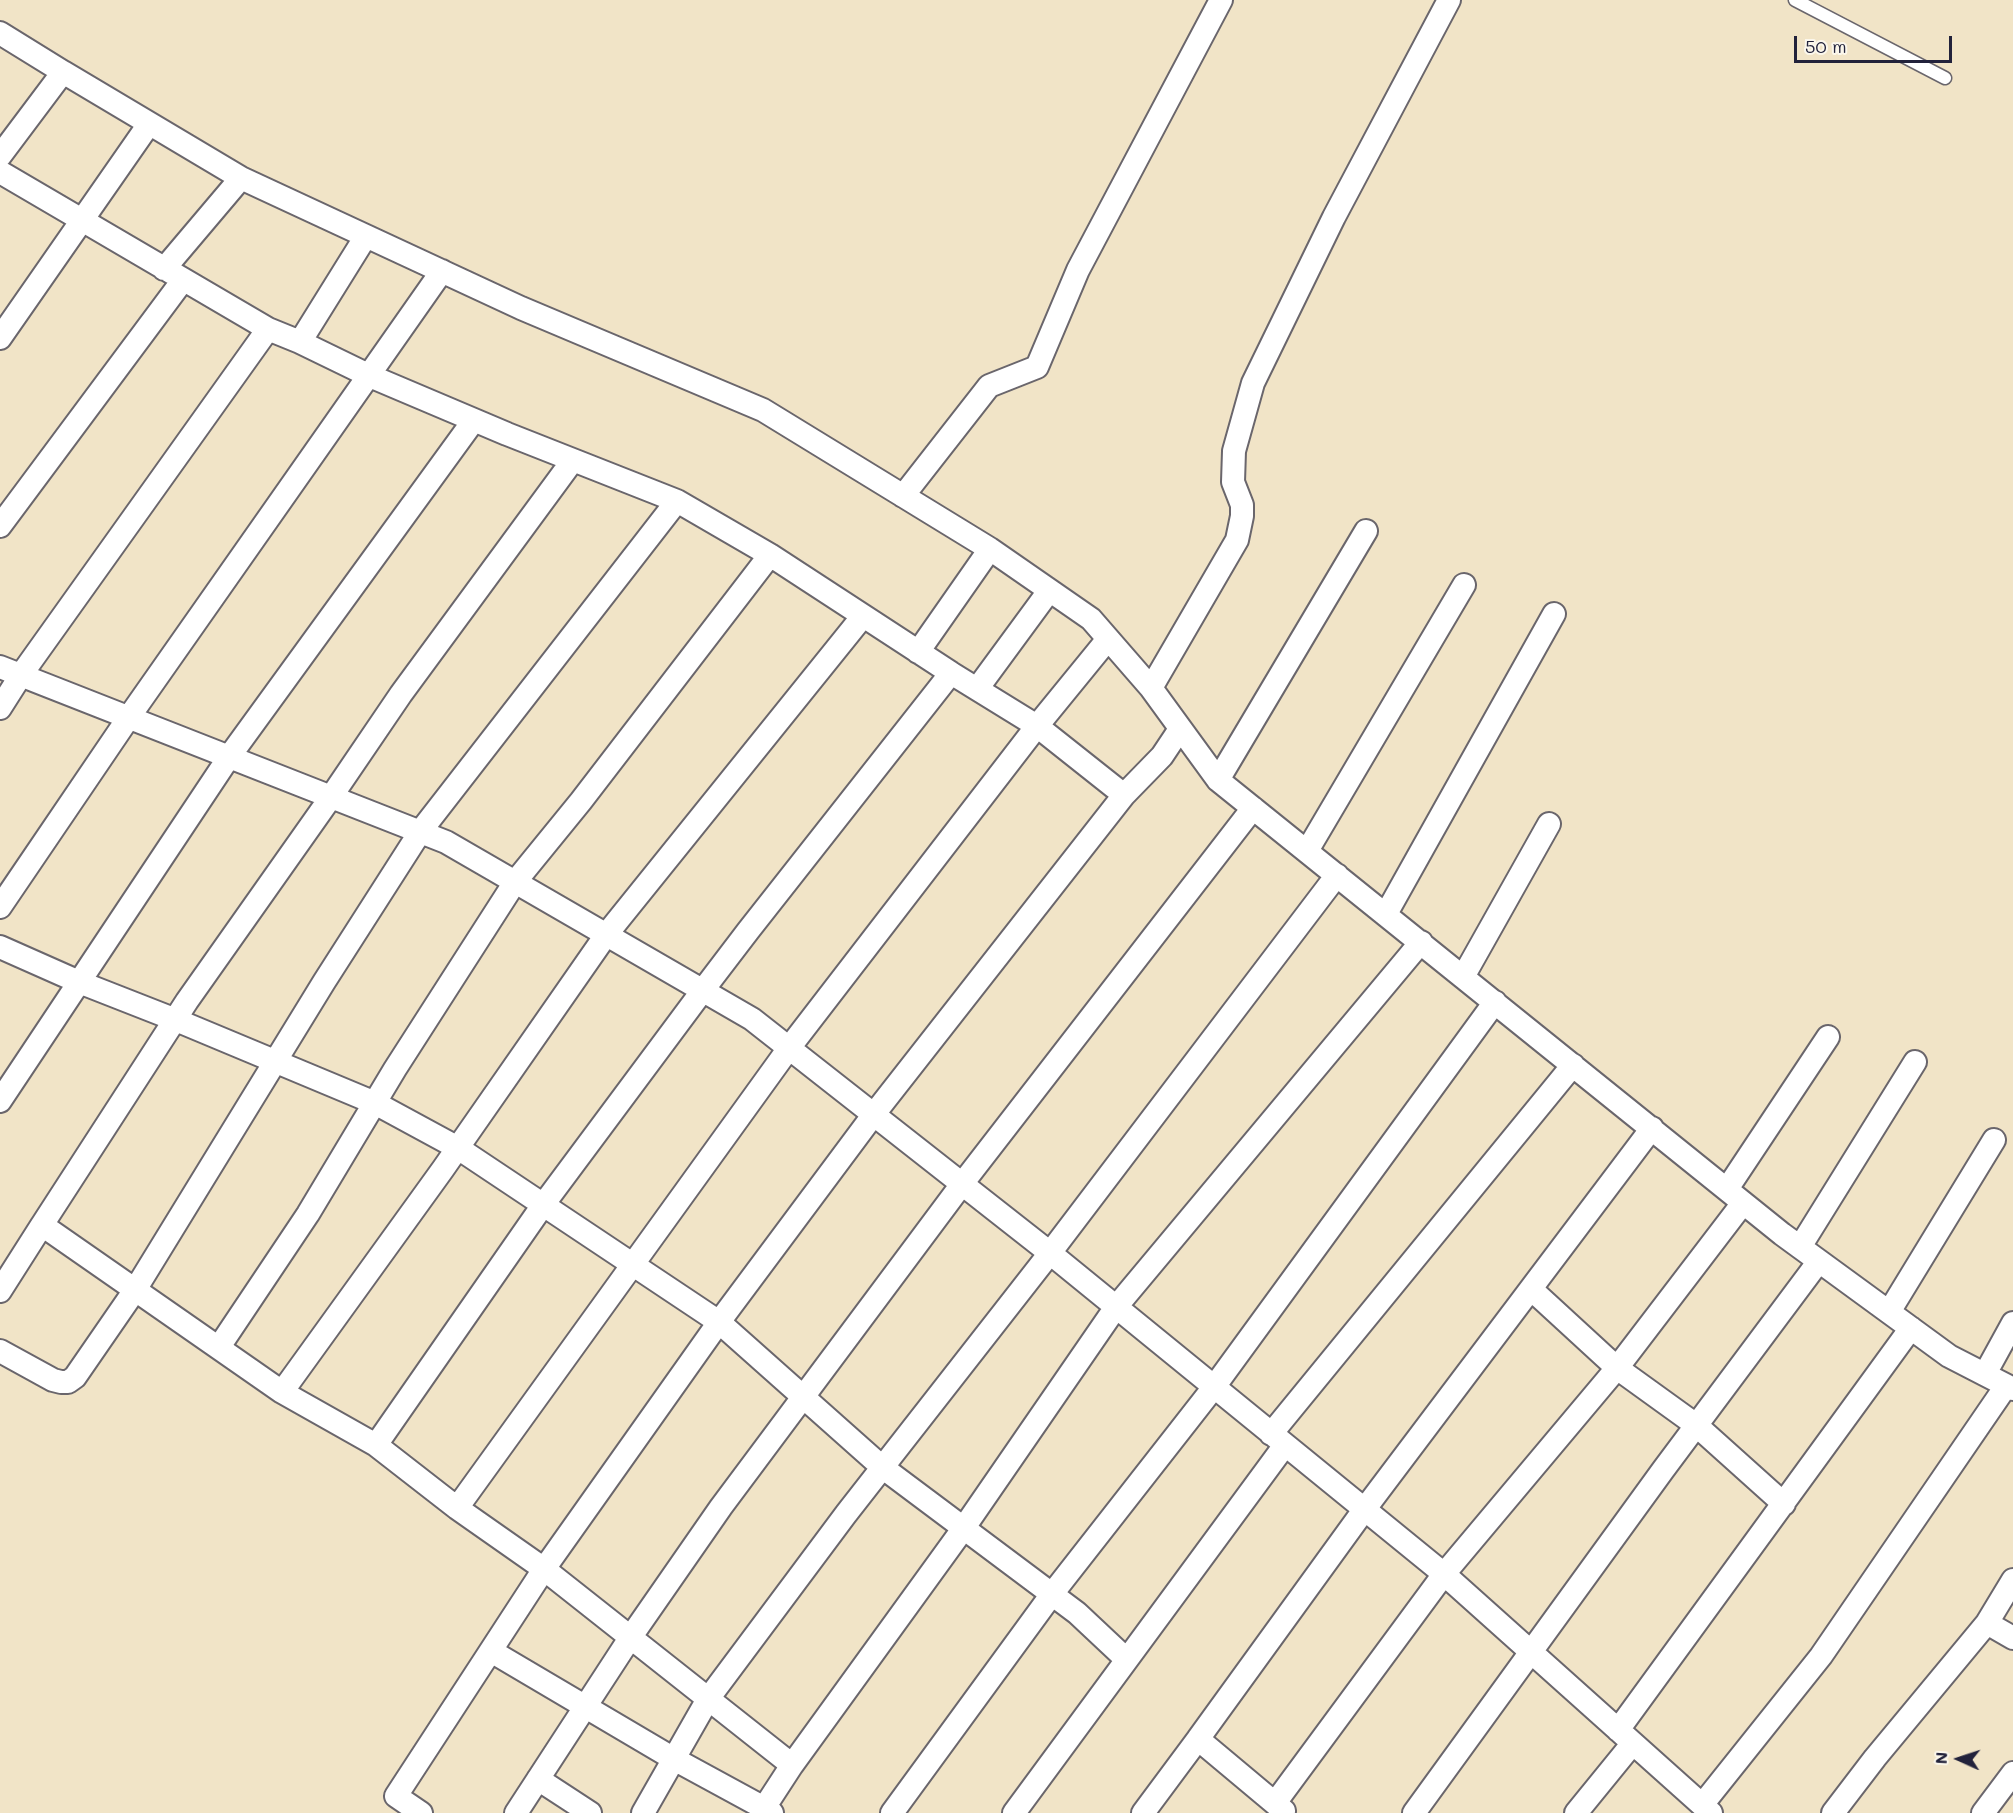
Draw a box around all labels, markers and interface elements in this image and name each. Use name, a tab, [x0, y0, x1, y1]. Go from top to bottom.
scale bar	[1797, 24, 1954, 62]
text: 50 m	[1805, 34, 1847, 58]
north arrow	[1929, 1729, 1989, 1789]
text: N	[1930, 1751, 1951, 1765]

